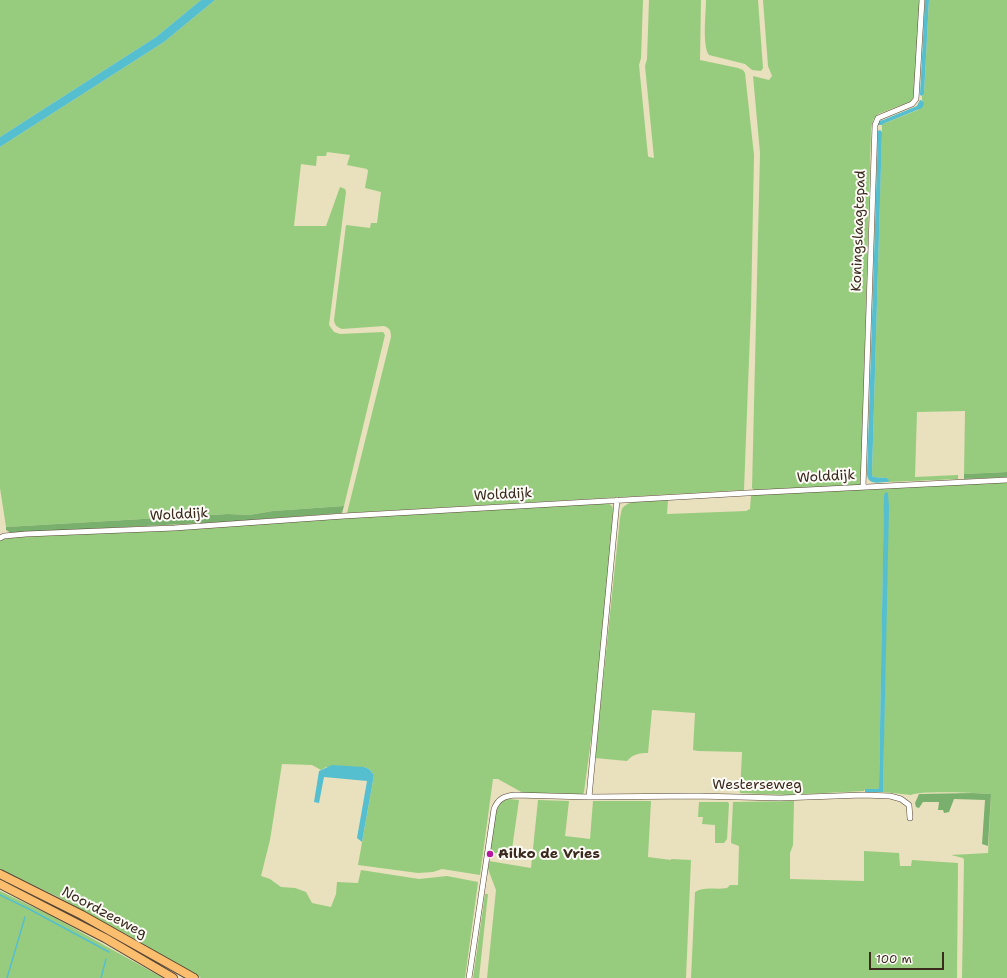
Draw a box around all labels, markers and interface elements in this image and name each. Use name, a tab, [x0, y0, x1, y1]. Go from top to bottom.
street label: Koningslaagtepad	[848, 170, 870, 292]
street label: Wolddijk	[796, 467, 856, 487]
street label: Wolddijk	[473, 485, 533, 505]
street label: Wolddijk	[149, 505, 209, 525]
street label: Westerseweg	[712, 777, 802, 793]
place label: Ailko de Vries	[498, 846, 600, 862]
marker: Ailko de Vries	[485, 849, 495, 859]
street label: Noordzeeweg	[59, 884, 149, 942]
scale bar	[871, 944, 946, 970]
text: 100 m	[876, 951, 912, 967]

